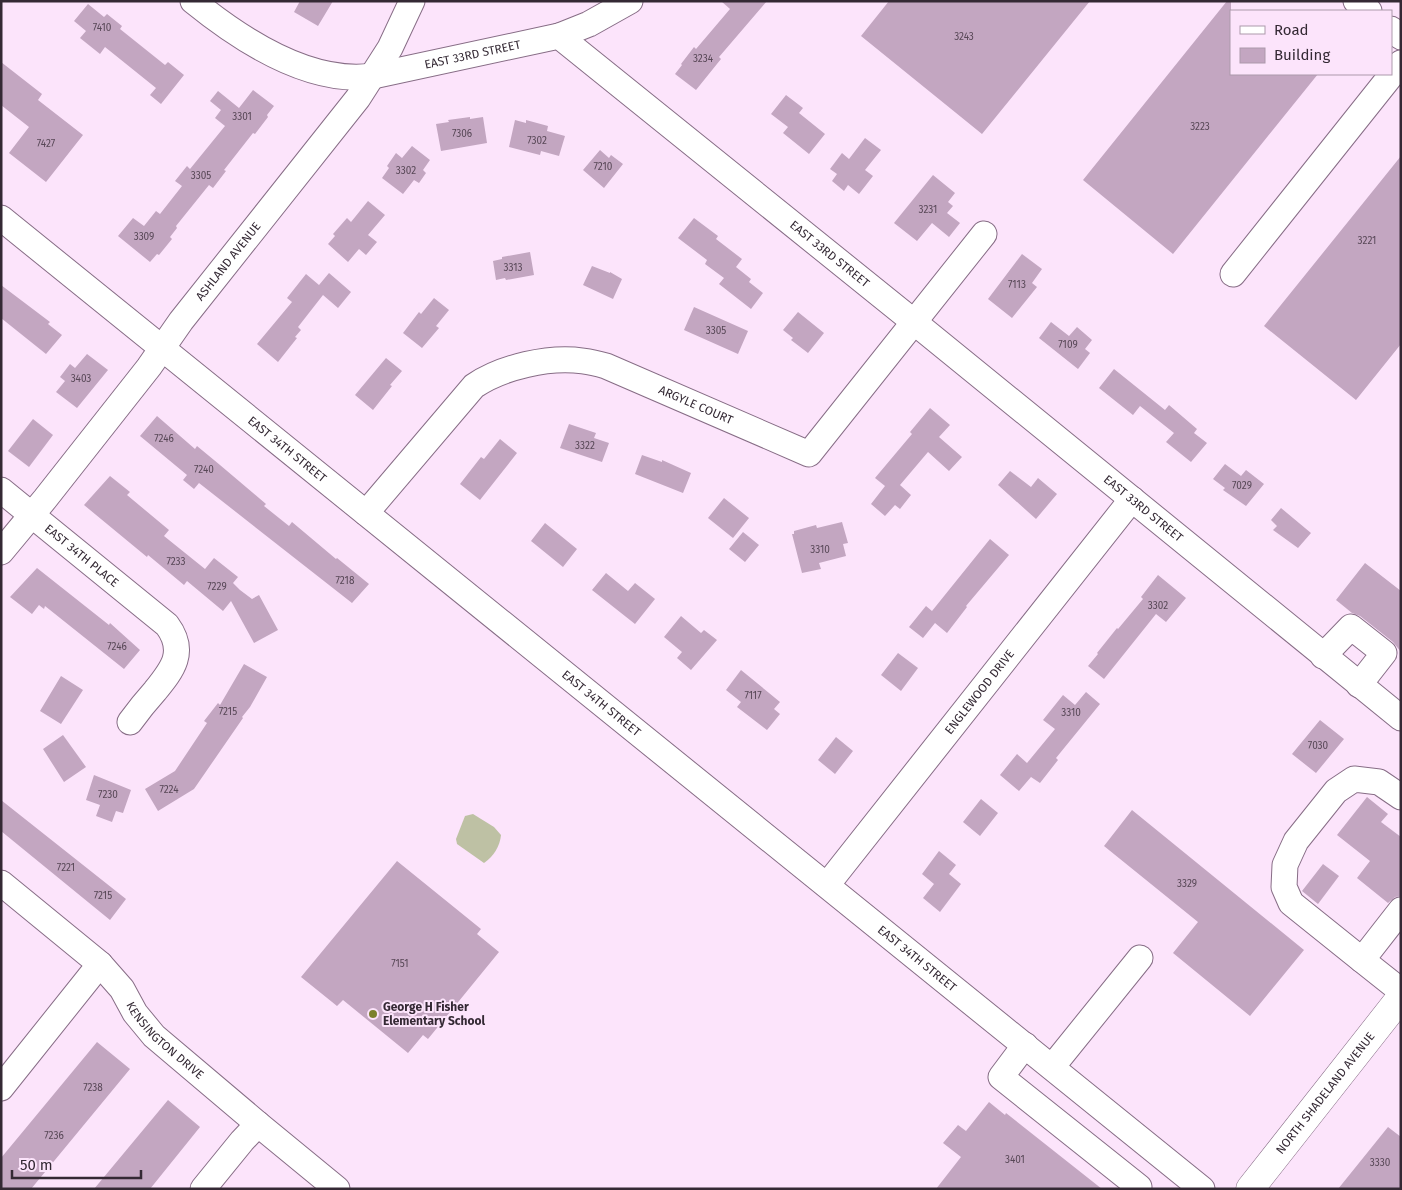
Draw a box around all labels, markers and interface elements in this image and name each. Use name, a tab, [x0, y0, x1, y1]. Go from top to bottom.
legend	[1230, 10, 1392, 75]
text: Road	[1274, 21, 1309, 39]
house number: 7410	[93, 22, 112, 34]
house number: 3243	[954, 31, 974, 43]
street label: EAST 33RD STREET	[423, 37, 523, 72]
text: Building	[1274, 46, 1330, 64]
house number: 3234	[693, 53, 714, 65]
house number: 3301	[232, 111, 252, 123]
house number: 3223	[1190, 121, 1210, 133]
house number: 7306	[452, 128, 472, 140]
house number: 7302	[527, 135, 547, 147]
house number: 7427	[37, 138, 56, 150]
house number: 7210	[594, 161, 613, 173]
house number: 3302	[396, 165, 416, 177]
house number: 3305	[191, 170, 211, 182]
house number: 3231	[919, 204, 937, 216]
street label: EAST 33RD STREET	[787, 218, 873, 291]
street label: ASHLAND AVENUE	[193, 219, 264, 303]
house number: 3309	[134, 231, 154, 243]
house number: 3221	[1358, 235, 1376, 247]
house number: 3313	[503, 262, 523, 274]
house number: 7113	[1008, 279, 1026, 291]
house number: 3305	[706, 325, 726, 337]
house number: 7109	[1058, 339, 1078, 351]
house number: 3403	[71, 373, 91, 385]
street label: ARGYLE COURT	[656, 383, 736, 427]
street label: EAST 34TH STREET	[245, 413, 330, 486]
house number: 7246	[154, 433, 174, 445]
house number: 3322	[575, 440, 595, 452]
house number: 7240	[194, 464, 214, 476]
street label: EAST 33RD STREET	[1101, 472, 1186, 545]
house number: 7029	[1232, 480, 1252, 492]
street label: EAST 34TH PLACE	[42, 521, 121, 590]
house number: 3310	[810, 544, 830, 556]
house number: 7233	[166, 556, 186, 568]
house number: 7218	[336, 575, 355, 587]
house number: 7229	[207, 581, 227, 593]
house number: 3302	[1148, 600, 1168, 612]
house number: 7246	[107, 641, 127, 653]
street label: ENGLEWOOD DRIVE	[942, 647, 1017, 737]
street label: EAST 34TH STREET	[559, 667, 644, 740]
house number: 7117	[744, 690, 762, 702]
house number: 7215	[219, 706, 237, 718]
house number: 3310	[1061, 707, 1081, 719]
house number: 7030	[1308, 740, 1329, 752]
house number: 7224	[159, 784, 179, 796]
house number: 7230	[98, 789, 118, 801]
house number: 7221	[57, 862, 75, 874]
house number: 3329	[1177, 878, 1197, 890]
house number: 7215	[94, 890, 112, 902]
street label: EAST 34TH STREET	[875, 923, 960, 995]
house number: 7151	[391, 958, 409, 970]
street label: KENSINGTON DRIVE	[123, 999, 207, 1082]
place label: George H Fisher Elementary School	[383, 1000, 486, 1028]
marker: George H Fisher Elementary School	[367, 1008, 379, 1020]
street label: NORTH SHADELAND AVENUE	[1273, 1029, 1378, 1157]
house number: 7238	[83, 1082, 103, 1094]
house number: 7236	[44, 1130, 64, 1142]
scale bar	[12, 1148, 141, 1180]
house number: 3401	[1005, 1154, 1025, 1166]
text: 50 m	[20, 1156, 53, 1174]
house number: 3330	[1370, 1157, 1391, 1169]

